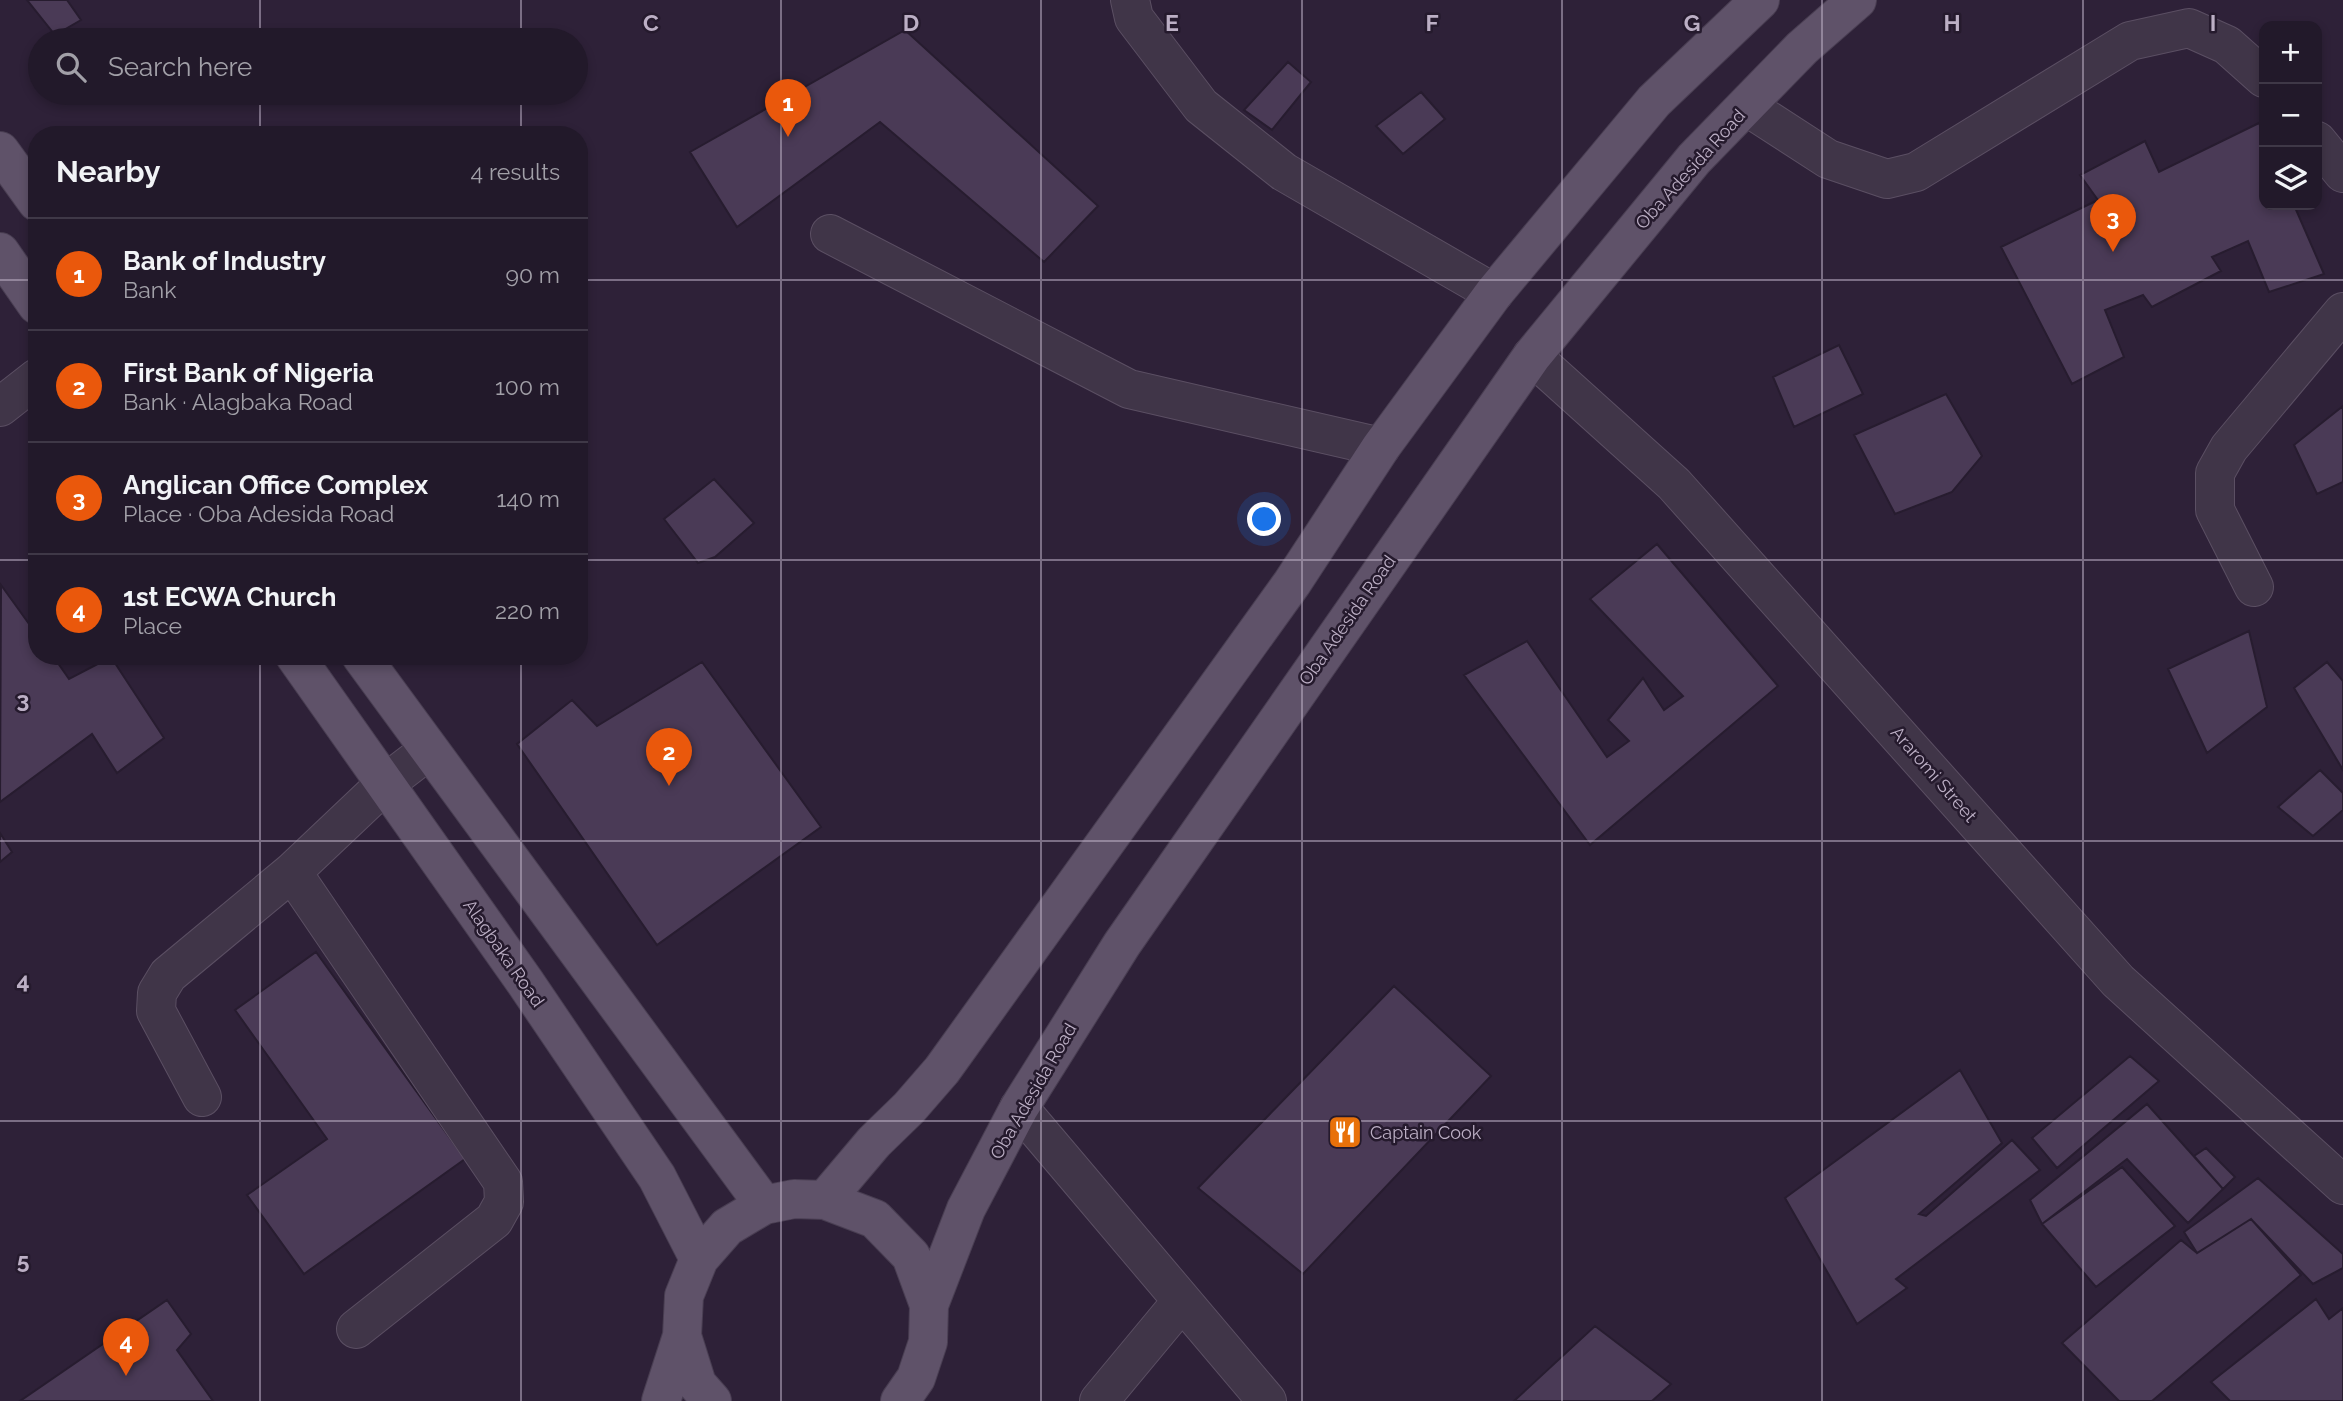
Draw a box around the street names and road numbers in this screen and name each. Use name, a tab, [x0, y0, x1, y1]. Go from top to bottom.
street label: Oba Adesida Road	[1631, 105, 1749, 233]
street label: Oba Adesida Road	[1294, 551, 1400, 689]
street label: Araromi Street	[1887, 722, 1981, 826]
street label: Alagbaka Road	[459, 895, 549, 1011]
street label: Oba Adesida Road	[986, 1019, 1080, 1163]

